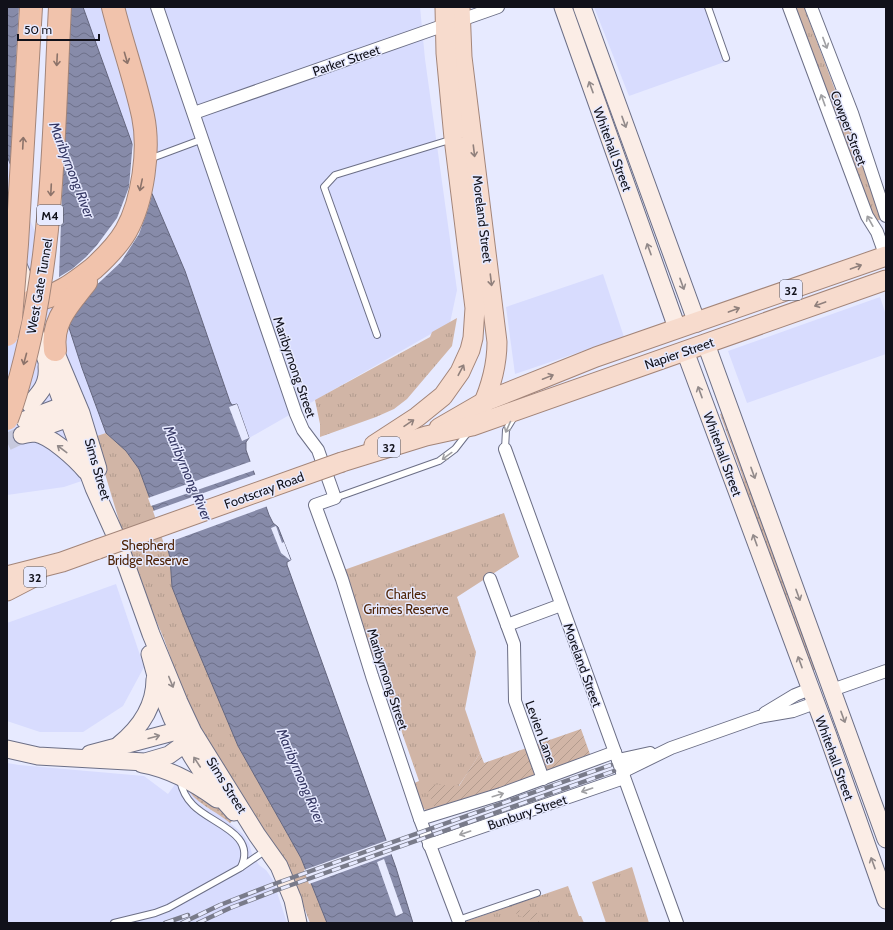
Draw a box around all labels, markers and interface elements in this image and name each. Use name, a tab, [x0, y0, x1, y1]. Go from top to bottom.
scale bar	[18, 16, 99, 42]
text: 50 m	[24, 22, 52, 37]
one-way arrow	[822, 37, 830, 49]
street label: Parker Street	[310, 41, 382, 79]
one-way arrow	[123, 51, 130, 64]
one-way arrow	[54, 53, 61, 66]
one-way arrow	[587, 80, 594, 93]
street label: Cowper Street	[827, 88, 871, 168]
one-way arrow	[819, 94, 826, 107]
street label: Whitehall Street	[590, 105, 636, 194]
one-way arrow	[621, 116, 628, 129]
water label: Maribyrnong River	[45, 118, 99, 221]
one-way arrow	[20, 137, 27, 150]
one-way arrow	[470, 144, 478, 157]
street label: Moreland Street	[470, 174, 496, 264]
one-way arrow	[136, 178, 144, 191]
one-way arrow	[47, 183, 54, 196]
road number: M4	[37, 205, 63, 225]
one-way arrow	[866, 215, 873, 227]
street label: West Gate Tunnel	[23, 237, 55, 335]
one-way arrow	[644, 243, 652, 255]
one-way arrow	[849, 263, 862, 270]
one-way arrow	[487, 273, 494, 286]
one-way arrow	[679, 278, 686, 291]
road number: 32	[780, 280, 802, 300]
one-way arrow	[814, 300, 826, 308]
one-way arrow	[727, 306, 739, 314]
street label: Maribyrnong Street	[270, 314, 320, 420]
street label: Napier Street	[642, 333, 716, 372]
one-way arrow	[21, 353, 28, 366]
one-way arrow	[458, 364, 465, 376]
one-way arrow	[541, 372, 553, 380]
one-way arrow	[696, 385, 703, 398]
street label: Whitehall Street	[700, 410, 746, 499]
one-way arrow	[404, 418, 415, 427]
one-way arrow	[504, 421, 512, 433]
water label: Maribyrnong River	[159, 422, 216, 524]
street label: Sims Street	[82, 436, 115, 502]
road number: 32	[378, 437, 400, 457]
one-way arrow	[56, 445, 67, 453]
one-way arrow	[441, 451, 452, 460]
one-way arrow	[750, 467, 758, 479]
street label: Footscray Road	[222, 468, 306, 512]
one-way arrow	[750, 534, 758, 546]
park label: Shepherd Bridge Reserve	[107, 537, 189, 568]
road number: 32	[24, 567, 46, 587]
park label: Charles Grimes Reserve	[363, 586, 449, 617]
one-way arrow	[794, 589, 802, 601]
street label: Moreland Street	[560, 621, 606, 710]
street label: Maribyrnong Street	[364, 626, 412, 732]
one-way arrow	[796, 656, 804, 668]
one-way arrow	[168, 676, 176, 688]
street label: Levien Lane	[522, 698, 560, 766]
one-way arrow	[839, 711, 847, 723]
street label: Whitehall Street	[812, 714, 858, 803]
water label: Maribyrnong River	[272, 725, 329, 827]
one-way arrow	[148, 733, 161, 740]
street label: Sims Street	[203, 754, 251, 817]
one-way arrow	[193, 757, 201, 768]
one-way arrow	[582, 787, 594, 795]
street label: Bunbury Street	[485, 791, 569, 833]
one-way arrow	[491, 791, 504, 798]
one-way arrow	[458, 830, 471, 837]
one-way arrow	[869, 857, 876, 870]

